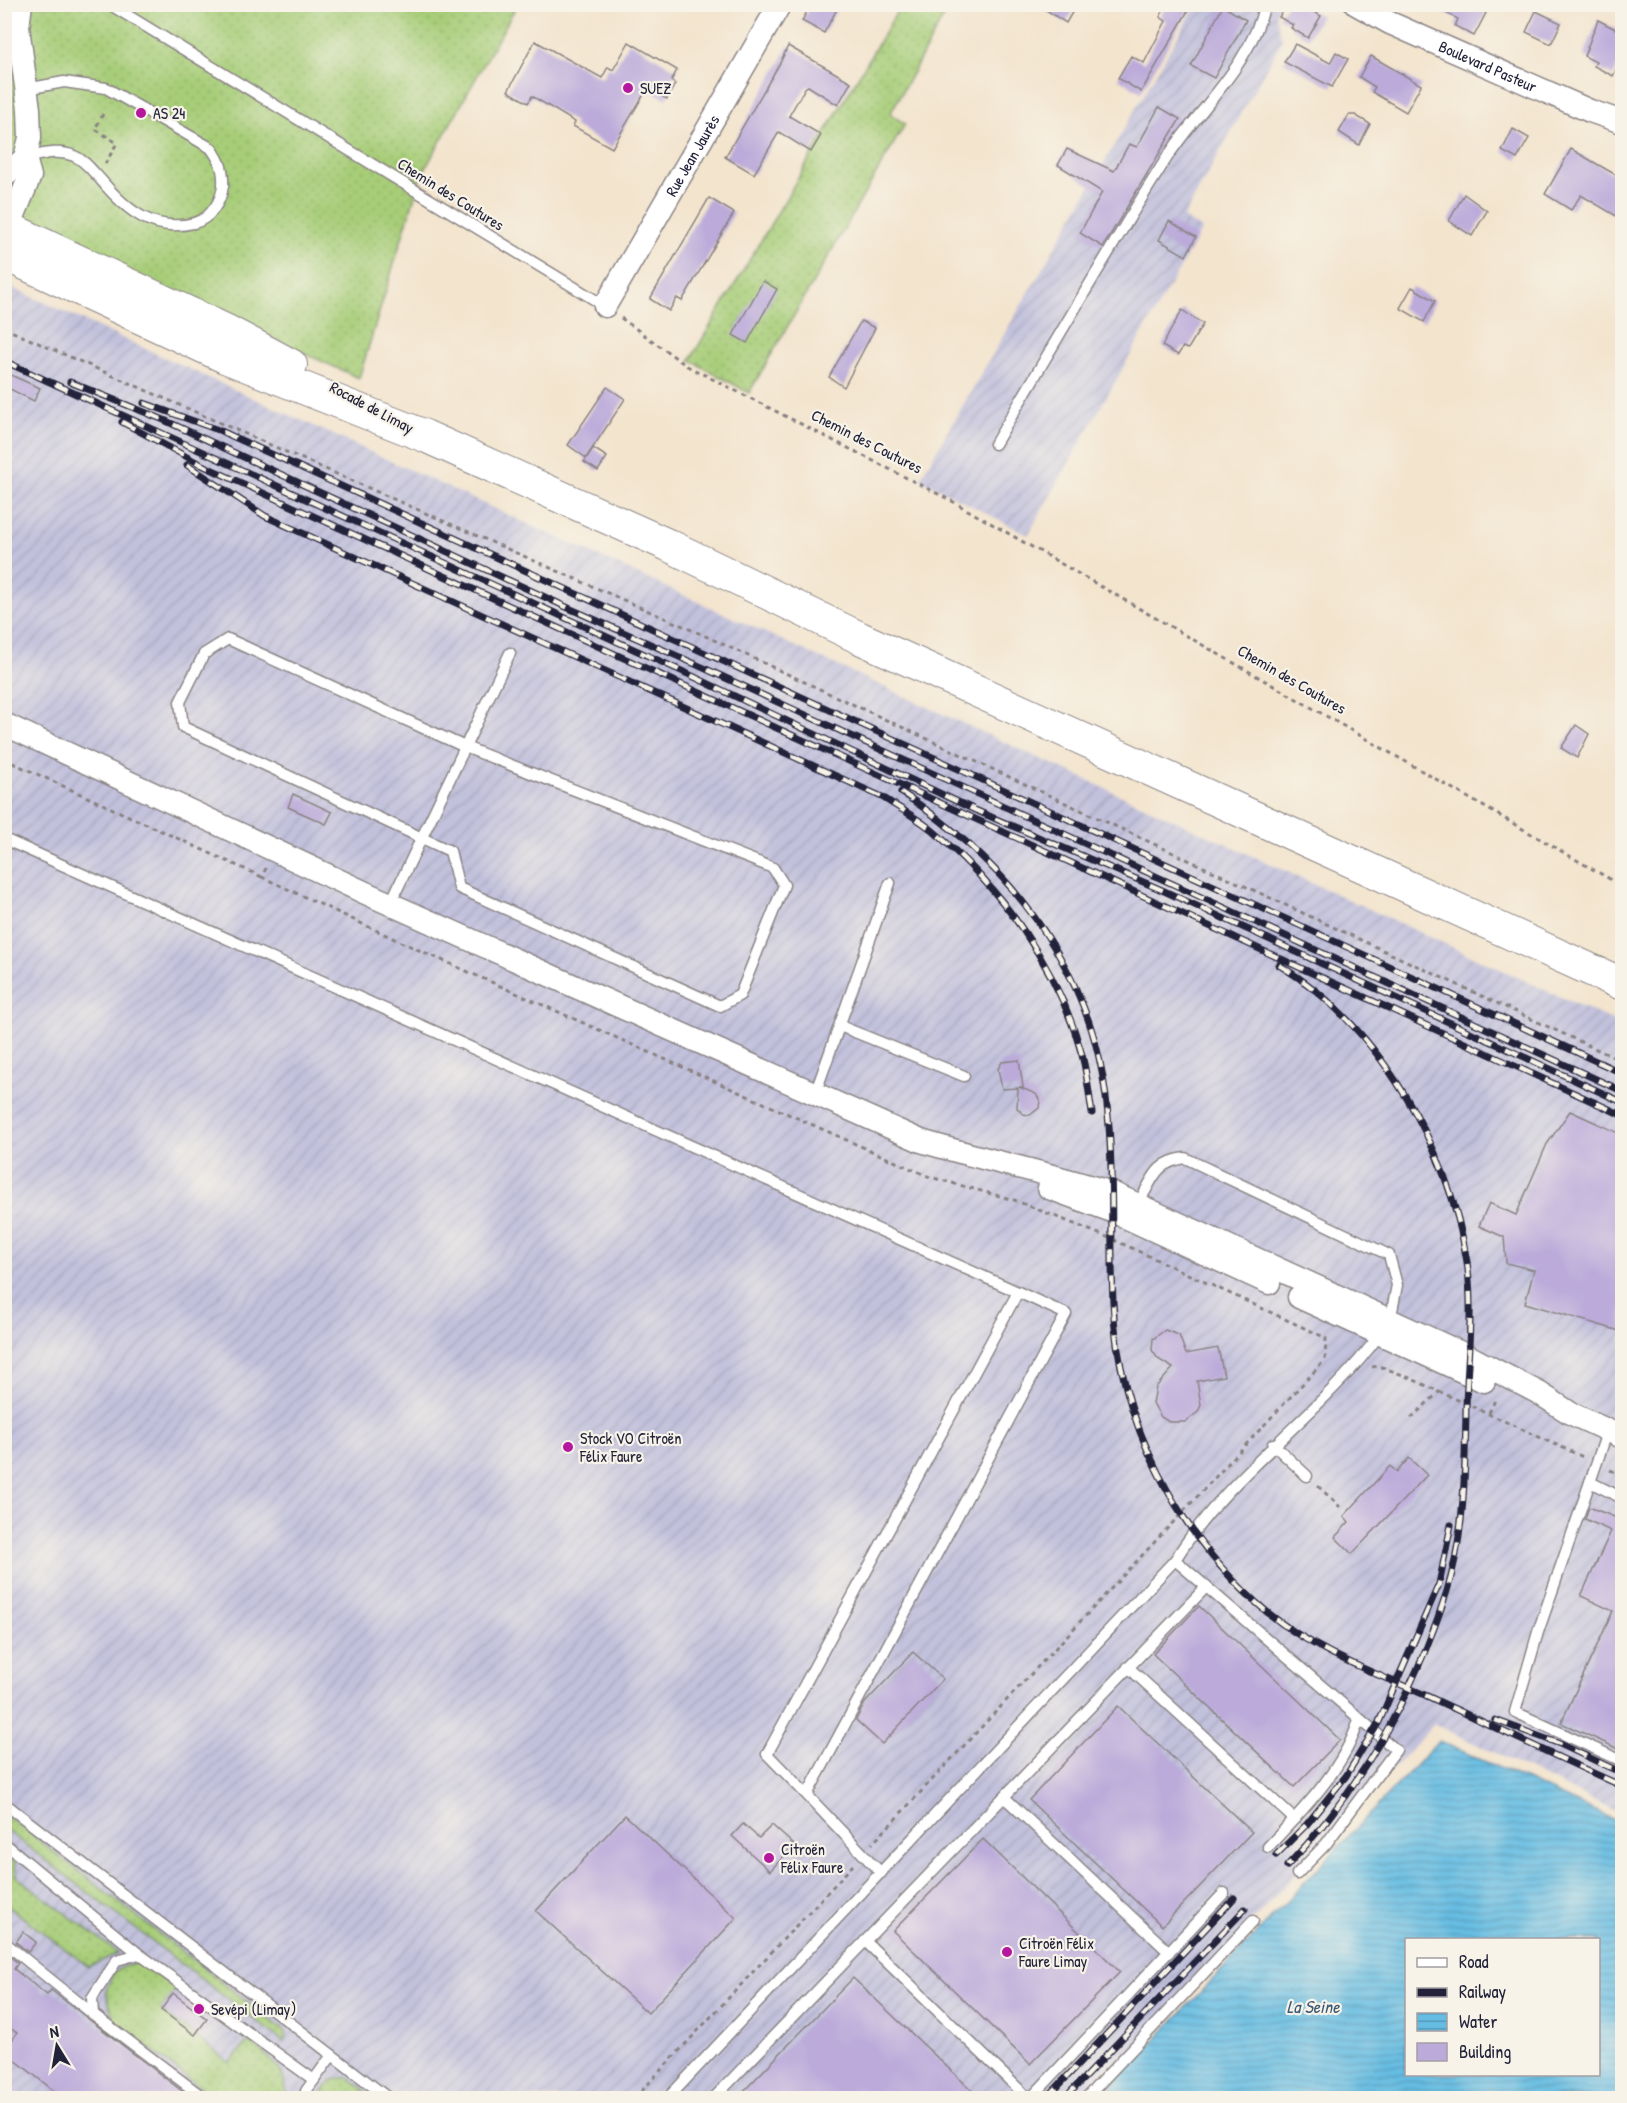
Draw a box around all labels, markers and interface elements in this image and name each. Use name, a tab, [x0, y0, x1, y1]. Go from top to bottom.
street label: Boulevard Pasteur	[1435, 35, 1540, 97]
place label: SUEZ	[640, 77, 671, 99]
marker: SUEZ	[621, 81, 635, 95]
place label: AS 24	[153, 102, 185, 124]
marker: AS 24	[134, 106, 148, 120]
street label: Rue Jean Jaurès	[660, 111, 724, 200]
street label: Chemin des Coutures	[393, 152, 509, 236]
street label: Rocade de Limay	[326, 376, 418, 438]
street label: Chemin des Coutures	[808, 404, 926, 478]
street label: Chemin des Coutures	[1234, 639, 1350, 719]
place label: Stock VO Citroën Félix Faure	[579, 1427, 681, 1467]
marker: Stock VO Citroën Félix Faure	[561, 1440, 575, 1454]
place label: Citroën Félix Faure	[780, 1838, 844, 1878]
marker: Citroën Félix Faure	[762, 1851, 776, 1865]
place label: Citroën Félix Faure Limay	[1018, 1932, 1094, 1972]
legend	[1405, 1938, 1600, 2076]
marker: Citroën Félix Faure Limay	[1000, 1945, 1014, 1959]
text: Road	[1459, 1949, 1489, 1974]
text: Railway	[1459, 1979, 1506, 2004]
water label: La Seine	[1287, 1994, 1340, 2019]
place label: Sevépi (Limay)	[211, 1998, 296, 2020]
marker: Sevépi (Limay)	[192, 2002, 206, 2016]
text: Water	[1459, 2009, 1497, 2034]
north arrow	[27, 2016, 87, 2076]
text: N	[48, 2020, 61, 2043]
text: Building	[1459, 2039, 1511, 2064]

